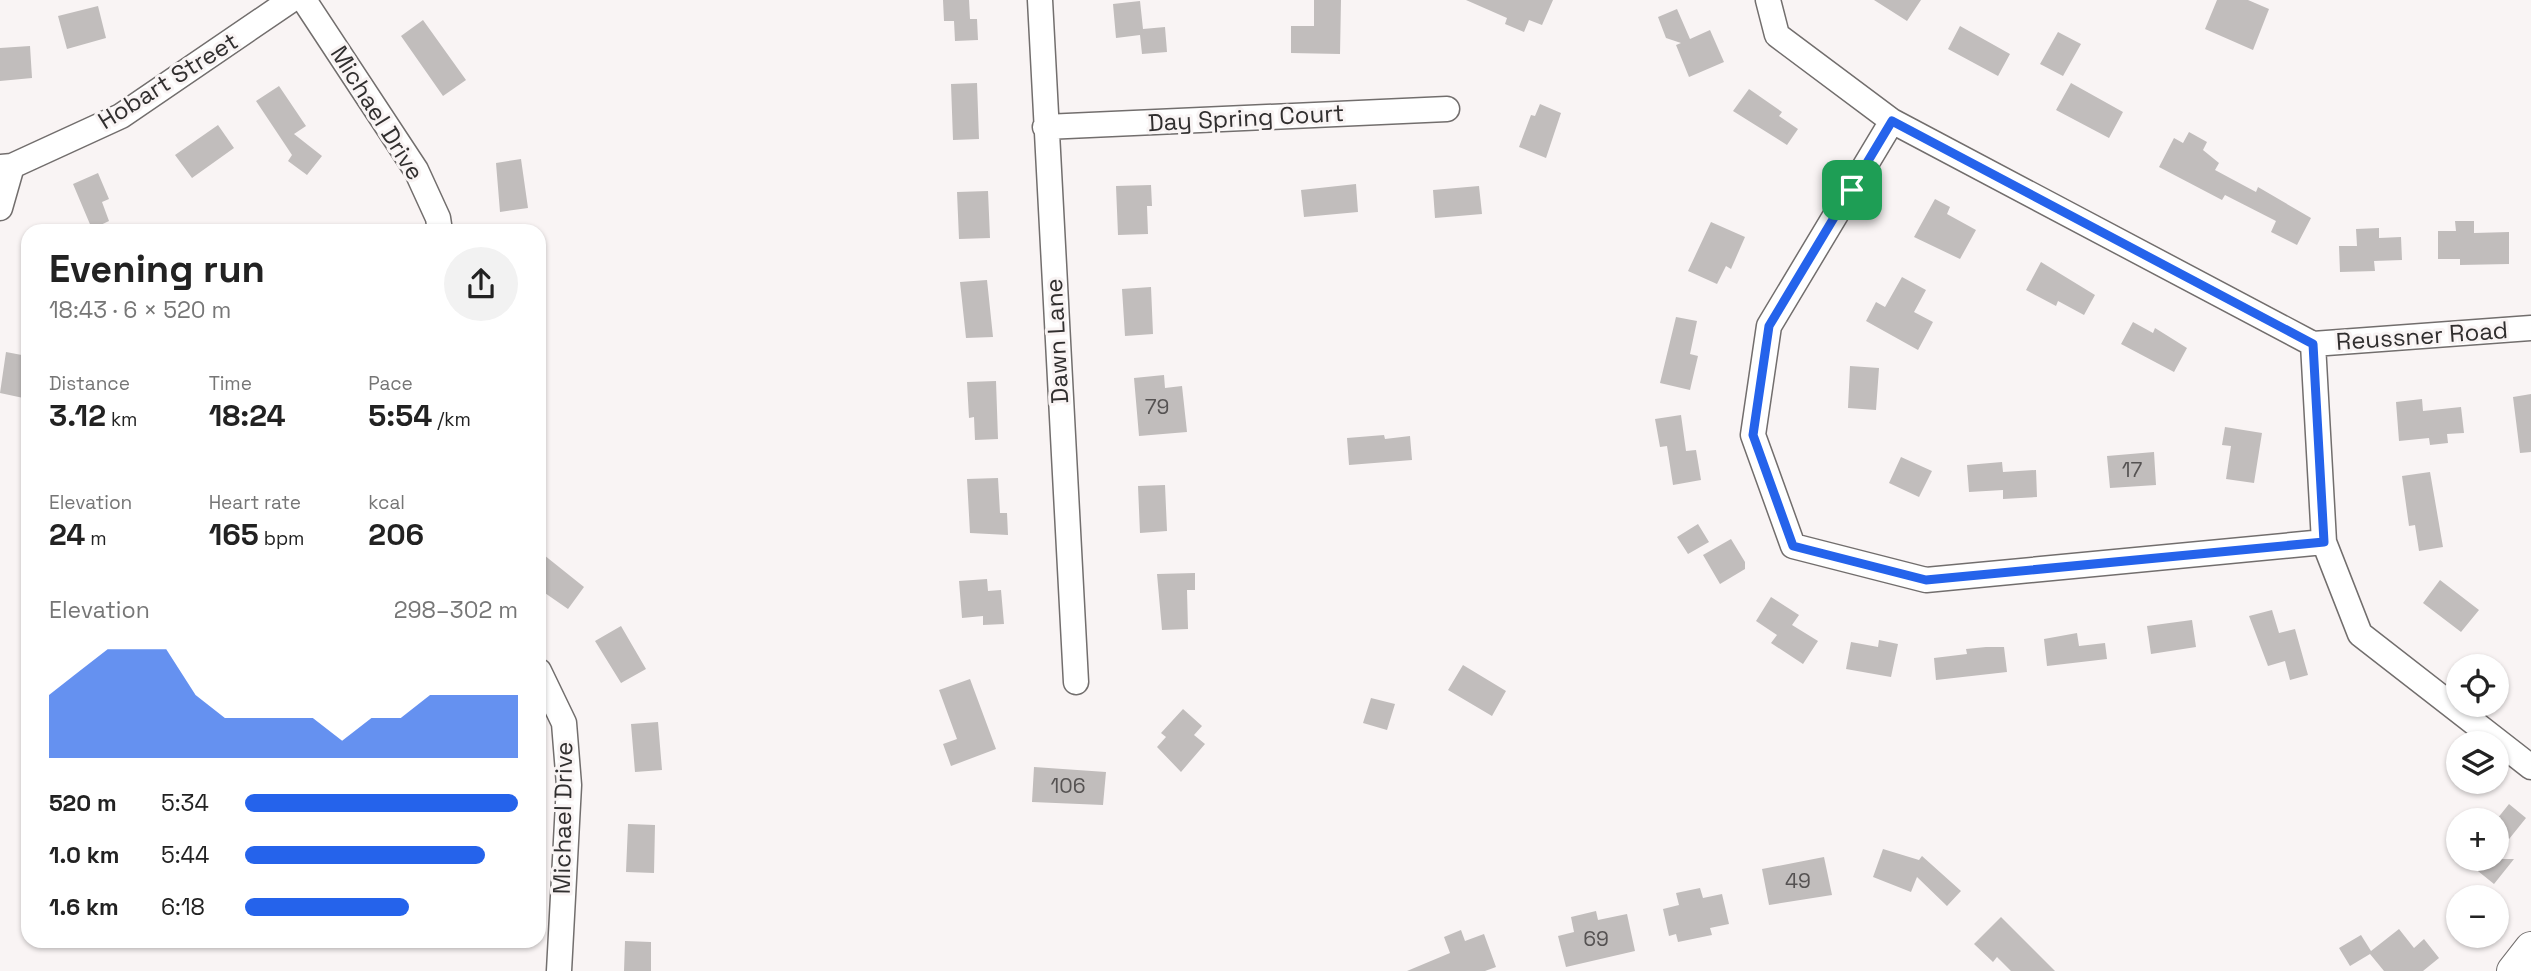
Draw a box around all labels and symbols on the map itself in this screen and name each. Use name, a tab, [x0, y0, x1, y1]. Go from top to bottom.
street label: Hobart Street	[92, 25, 244, 136]
street label: Michael Drive	[324, 40, 431, 186]
street label: Day Spring Court	[1147, 97, 1345, 138]
pin	[1822, 160, 1882, 220]
street label: Dawn Lane	[1038, 278, 1075, 404]
street label: Reussner Road	[2335, 314, 2509, 357]
house number: 79	[1145, 393, 1169, 420]
house number: 17	[2122, 456, 2142, 483]
street label: Michael Drive	[546, 741, 579, 895]
house number: 106	[1050, 772, 1086, 799]
house number: 49	[1785, 867, 1811, 894]
house number: 69	[1583, 925, 1609, 952]

